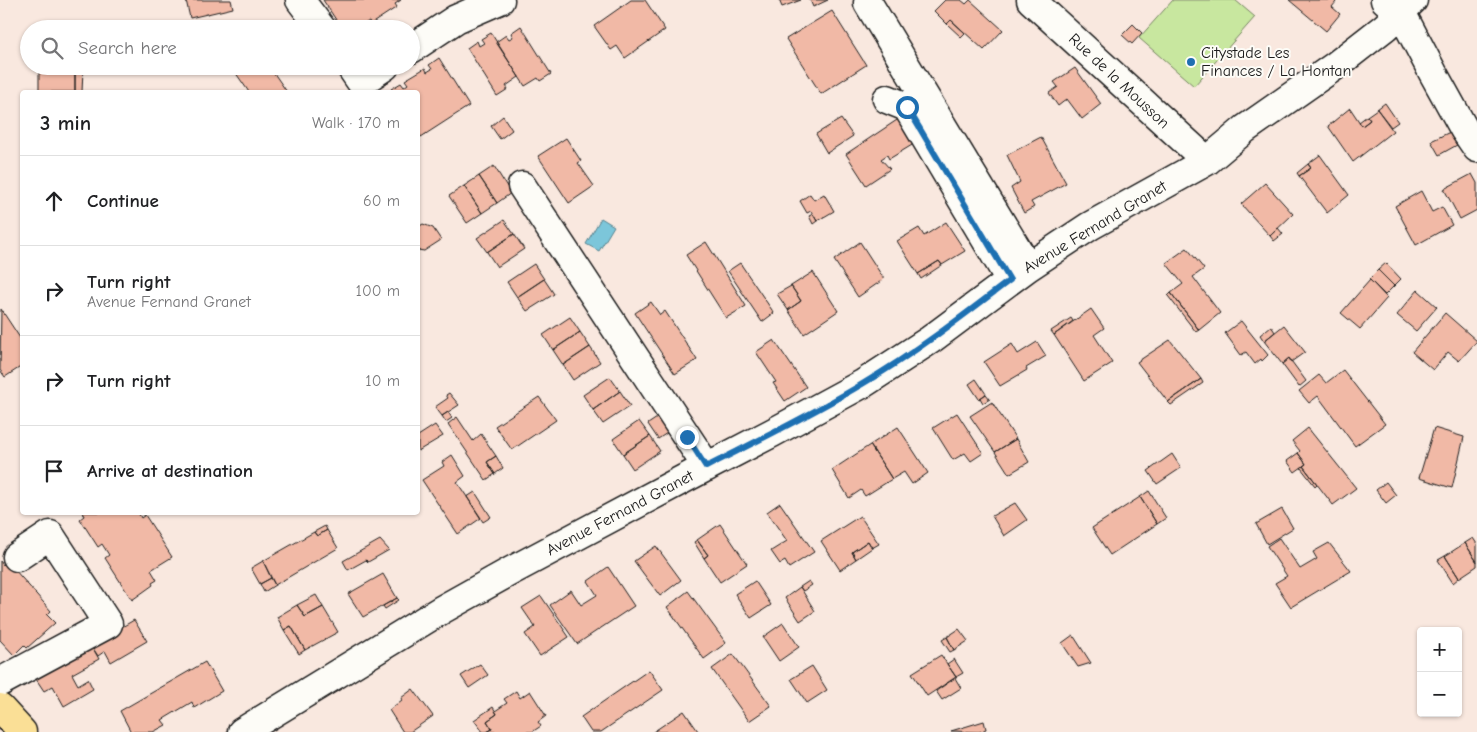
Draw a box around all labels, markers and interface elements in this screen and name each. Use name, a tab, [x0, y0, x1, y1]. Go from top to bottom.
search box	[20, 20, 420, 75]
street label: Rue de la Mousson	[1065, 30, 1173, 132]
icon: search	[38, 34, 66, 62]
text: Search here	[78, 37, 177, 59]
place label: Citystade Les Finances / La Hontan	[1201, 44, 1351, 80]
marker: Citystade Les Finances / La Hontan	[1185, 56, 1197, 68]
route start	[896, 96, 919, 119]
text: 3 min	[40, 111, 91, 135]
text: Walk · 170 m	[312, 114, 400, 132]
street label: Avenue Fernand Granet	[1020, 177, 1170, 277]
icon: ahead	[40, 187, 68, 215]
text: Continue	[87, 190, 159, 212]
text: 60 m	[363, 192, 400, 210]
text: Turn right	[87, 271, 171, 293]
icon: right	[40, 277, 68, 305]
text: 100 m	[356, 282, 400, 300]
text: Avenue Fernand Granet	[87, 293, 251, 311]
icon: right	[40, 367, 68, 395]
text: Turn right	[87, 370, 171, 392]
text: 10 m	[365, 372, 400, 390]
route end	[676, 426, 699, 449]
icon: arrive	[40, 457, 68, 485]
text: Arrive at destination	[87, 460, 253, 482]
street label: Avenue Fernand Granet	[543, 466, 697, 559]
map controls	[1417, 627, 1462, 717]
button: +	[1417, 627, 1462, 672]
button: −	[1417, 672, 1462, 717]

